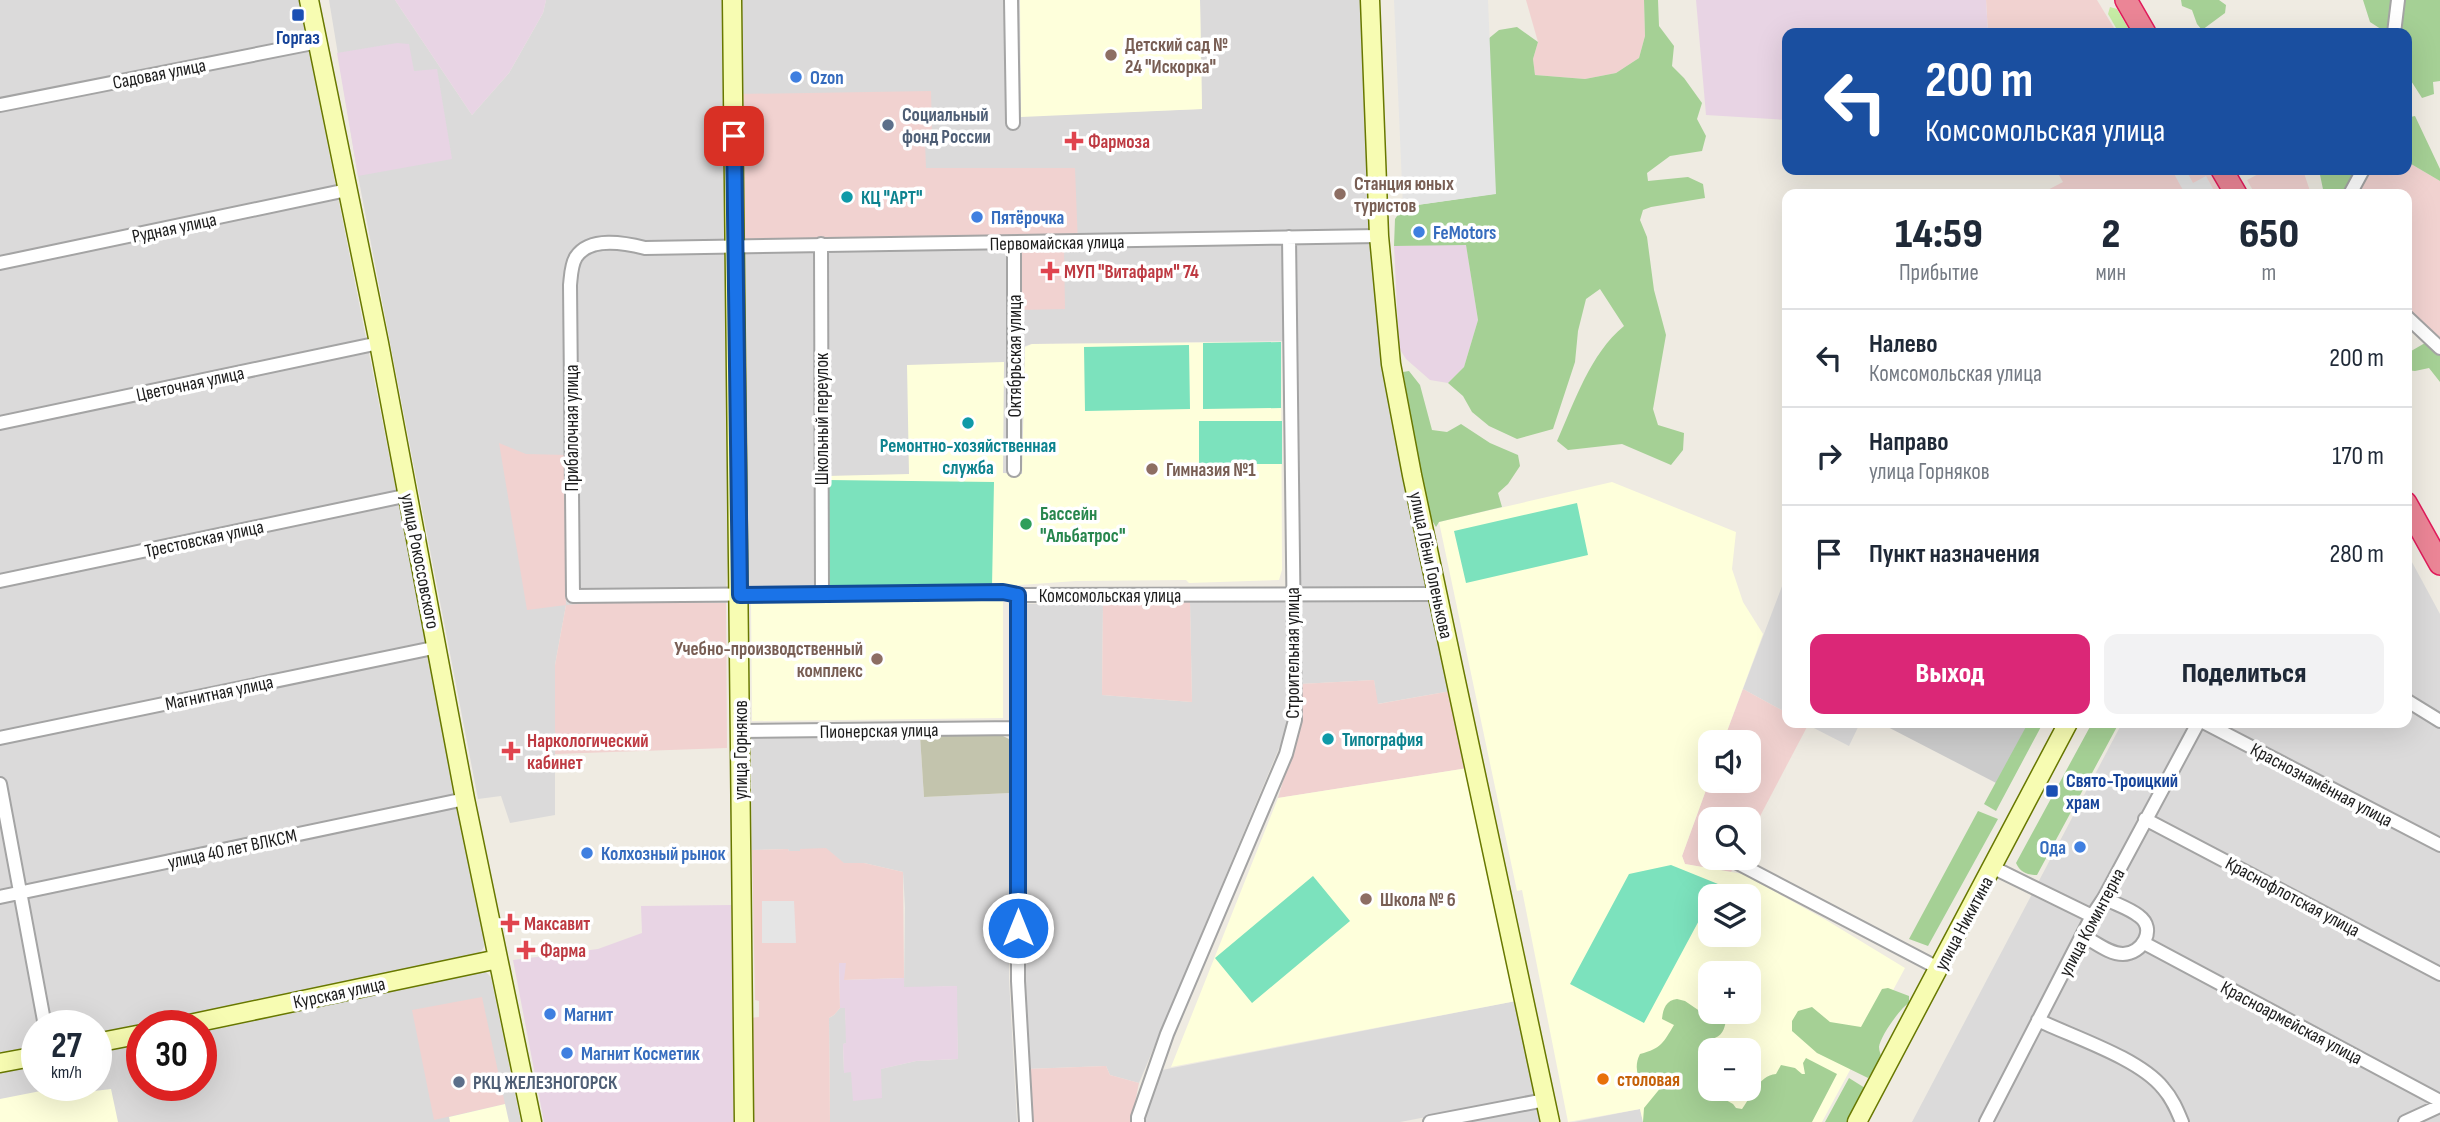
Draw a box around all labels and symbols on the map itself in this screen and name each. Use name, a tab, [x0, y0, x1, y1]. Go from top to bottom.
marker: Горгаз	[290, 7, 306, 23]
place label: Горгаз	[276, 27, 320, 50]
place label: Детский сад № 24 "Искорка"	[1125, 34, 1228, 79]
marker: Детский сад № 24 "Искорка"	[1103, 47, 1119, 63]
street label: Садовая улица	[111, 54, 208, 95]
place label: Ozon	[810, 67, 844, 90]
marker: Ozon	[788, 69, 804, 85]
place label: Социальный фонд России	[902, 104, 991, 149]
pin	[704, 106, 764, 166]
marker: Социальный фонд России	[880, 117, 896, 133]
place label: Фармоза	[1088, 131, 1150, 154]
marker: Фармоза	[1066, 133, 1082, 149]
place label: Станция юных туристов	[1354, 173, 1454, 218]
marker: Станция юных туристов	[1332, 186, 1348, 202]
place label: КЦ "АРТ"	[861, 187, 923, 210]
marker: КЦ "АРТ"	[839, 189, 855, 205]
place label: Пятёрочка	[991, 207, 1064, 230]
street label: Рудная улица	[130, 208, 219, 249]
marker: Пятёрочка	[969, 209, 985, 225]
place label: FeMotors	[1433, 222, 1496, 245]
marker: FeMotors	[1411, 224, 1427, 240]
street label: Первомайская улица	[989, 231, 1125, 256]
place label: МУП "Витафарм" 74	[1064, 261, 1199, 284]
marker: МУП "Витафарм" 74	[1042, 263, 1058, 279]
street label: Октябрьская улица	[1004, 295, 1027, 418]
street label: Школьный переулок	[811, 352, 834, 485]
street label: Цветочная улица	[134, 362, 246, 407]
street label: Прибалочная улица	[561, 364, 584, 492]
marker: Ремонтно-хозяйственная служба	[960, 415, 976, 431]
place label: Ремонтно-хозяйственная служба	[880, 435, 1056, 480]
place label: Гимназия №1	[1166, 459, 1256, 482]
marker: Гимназия №1	[1144, 461, 1160, 477]
street label: улица Лёни Голенькова	[1404, 490, 1457, 641]
street label: улица Рокоссовского	[395, 492, 444, 631]
place label: Бассейн "Альбатрос"	[1040, 503, 1125, 548]
street label: Трестовская улица	[143, 516, 266, 563]
marker: Бассейн "Альбатрос"	[1018, 516, 1034, 532]
street label: Комсомольская улица	[1039, 585, 1181, 608]
street label: Строительная улица	[1282, 587, 1305, 719]
place label: Учебно-производственный комплекс	[674, 638, 863, 683]
marker: Учебно-производственный комплекс	[869, 651, 885, 667]
street label: Магнитная улица	[163, 671, 276, 716]
street label: улица Горняков	[730, 700, 753, 800]
street label: Пионерская улица	[819, 719, 939, 744]
place label: Типография	[1342, 729, 1423, 752]
place label: Наркологический кабинет	[527, 730, 649, 775]
marker: Типография	[1320, 731, 1336, 747]
street label: Краснознамённая улица	[2246, 738, 2396, 832]
marker: Наркологический кабинет	[501, 741, 521, 761]
place label: Свято-Троицкий храм	[2066, 770, 2178, 815]
marker: Свято-Троицкий храм	[2044, 783, 2060, 799]
street label: улица 40 лет ВЛКСМ	[166, 825, 299, 874]
place label: Ода	[2039, 837, 2066, 860]
marker: Ода	[2072, 839, 2088, 855]
place label: Колхозный рынок	[601, 843, 726, 866]
marker: Колхозный рынок	[579, 845, 595, 861]
street label: Краснофлотская улица	[2221, 852, 2364, 942]
street label: улица Коминтерна	[2054, 865, 2130, 981]
street label: улица Никитина	[1930, 873, 1999, 975]
place label: Школа № 6	[1380, 889, 1456, 912]
position arrow	[981, 891, 1055, 965]
marker: Школа № 6	[1358, 891, 1374, 907]
place label: Максавит	[524, 913, 590, 936]
marker: Максавит	[502, 915, 518, 931]
place label: Фарма	[540, 940, 586, 963]
marker: Фарма	[518, 942, 534, 958]
street label: Курская улица	[291, 972, 387, 1014]
street label: Красноармейская улица	[2217, 976, 2366, 1070]
place label: Магнит	[564, 1004, 613, 1027]
marker: Магнит	[542, 1006, 558, 1022]
speed limit sign: 30	[126, 1010, 217, 1101]
place label: Магнит Косметик	[581, 1043, 700, 1066]
marker: Магнит Косметик	[559, 1045, 575, 1061]
place label: столовая	[1617, 1069, 1680, 1092]
marker: столовая	[1595, 1071, 1611, 1087]
place label: РКЦ ЖЕЛЕЗНОГОРСК	[473, 1072, 618, 1095]
marker: РКЦ ЖЕЛЕЗНОГОРСК	[451, 1074, 467, 1090]

